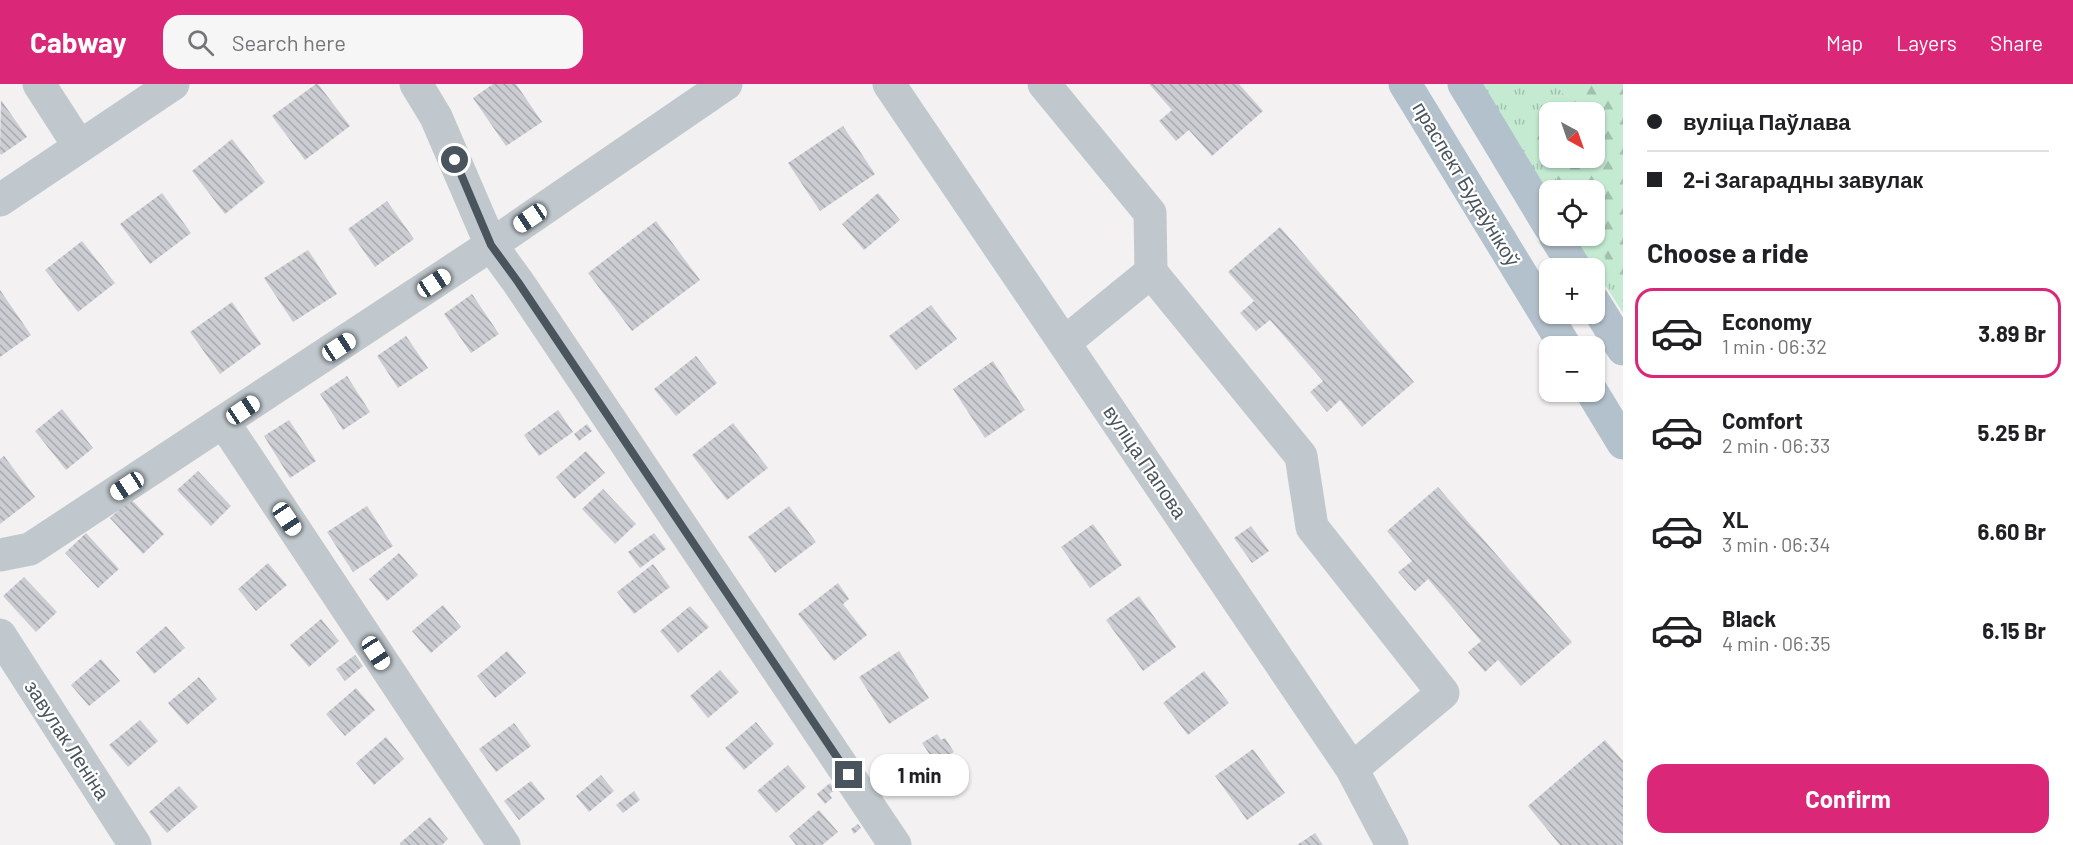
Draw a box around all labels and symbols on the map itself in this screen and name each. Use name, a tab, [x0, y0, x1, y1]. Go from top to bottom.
street label: праспект Будаўнікоў	[1408, 97, 1525, 270]
north arrow	[1539, 102, 1605, 168]
route start	[441, 146, 468, 173]
car	[510, 200, 550, 236]
car	[414, 266, 454, 300]
car	[319, 330, 359, 364]
car	[223, 392, 263, 428]
street label: вуліца Папова	[1099, 400, 1193, 523]
car	[107, 469, 147, 503]
car	[269, 499, 305, 539]
car	[359, 633, 393, 673]
street label: завулак Леніна	[20, 675, 116, 804]
callout: 1 min	[870, 754, 969, 796]
route end	[835, 761, 862, 788]

